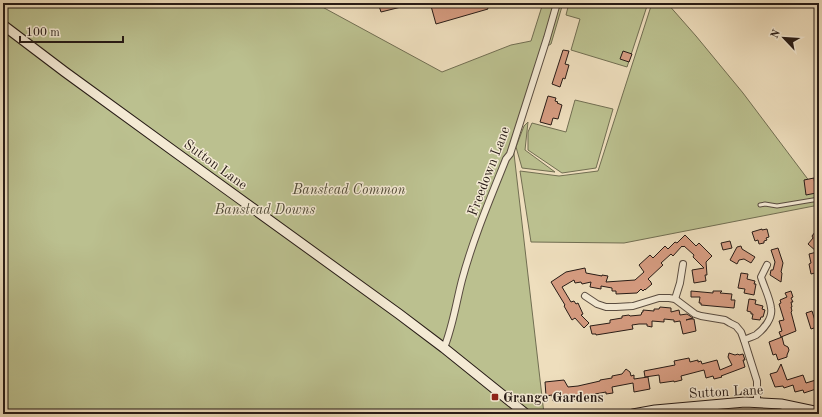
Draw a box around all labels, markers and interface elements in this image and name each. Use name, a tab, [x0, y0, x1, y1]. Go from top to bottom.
scale bar	[20, 18, 123, 44]
north arrow	[764, 18, 804, 58]
text: 100 m	[26, 27, 60, 39]
text: N	[770, 28, 783, 41]
street label: Freedown Lane	[465, 125, 512, 218]
street label: Sutton Lane	[181, 137, 250, 192]
park label: Banstead Common	[291, 183, 406, 197]
park label: Banstead Downs	[214, 203, 316, 217]
street label: Sutton Lane	[688, 383, 764, 401]
place label: Grange Gardens	[503, 391, 604, 405]
marker: Grange Gardens	[490, 392, 500, 402]

